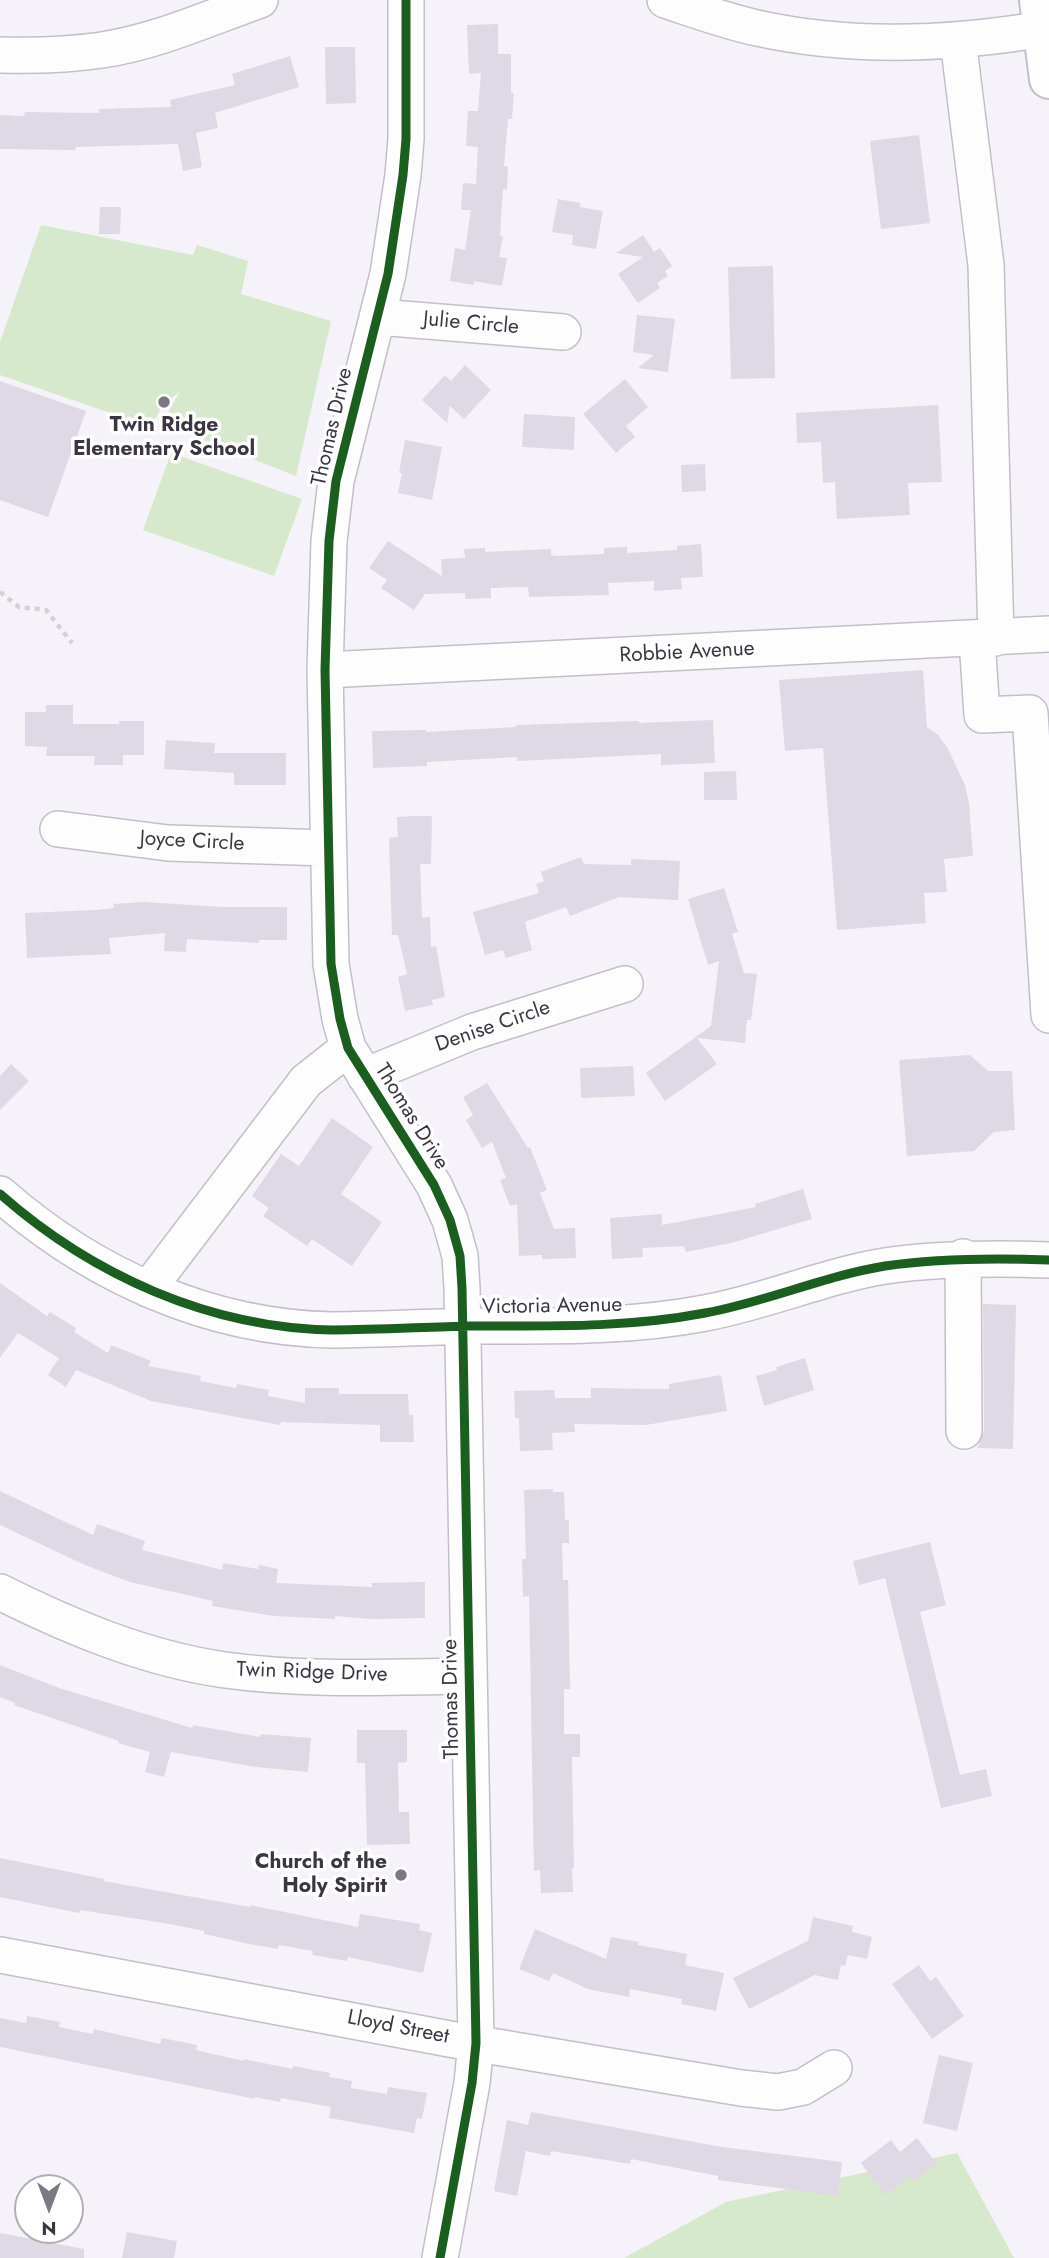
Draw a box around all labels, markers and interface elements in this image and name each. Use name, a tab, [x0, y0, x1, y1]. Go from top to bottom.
street label: Julie Circle	[422, 307, 520, 341]
street label: Thomas Drive	[307, 366, 359, 488]
marker: Twin Ridge Elementary School	[156, 394, 172, 410]
place label: Twin Ridge Elementary School	[73, 413, 255, 463]
street label: Robbie Avenue	[619, 637, 755, 669]
street label: Joyce Circle	[139, 827, 245, 857]
street label: Denise Circle	[432, 996, 554, 1058]
street label: Thomas Drive	[368, 1059, 454, 1175]
street label: Victoria Avenue	[482, 1293, 622, 1321]
street label: Thomas Drive	[438, 1639, 466, 1759]
street label: Twin Ridge Drive	[236, 1658, 388, 1688]
place label: Church of the Holy Spirit	[255, 1850, 387, 1900]
marker: Church of the Holy Spirit	[393, 1867, 409, 1883]
street label: Lloyd Street	[345, 2006, 451, 2050]
north arrow	[14, 2174, 84, 2244]
text: N	[41, 2215, 57, 2242]

